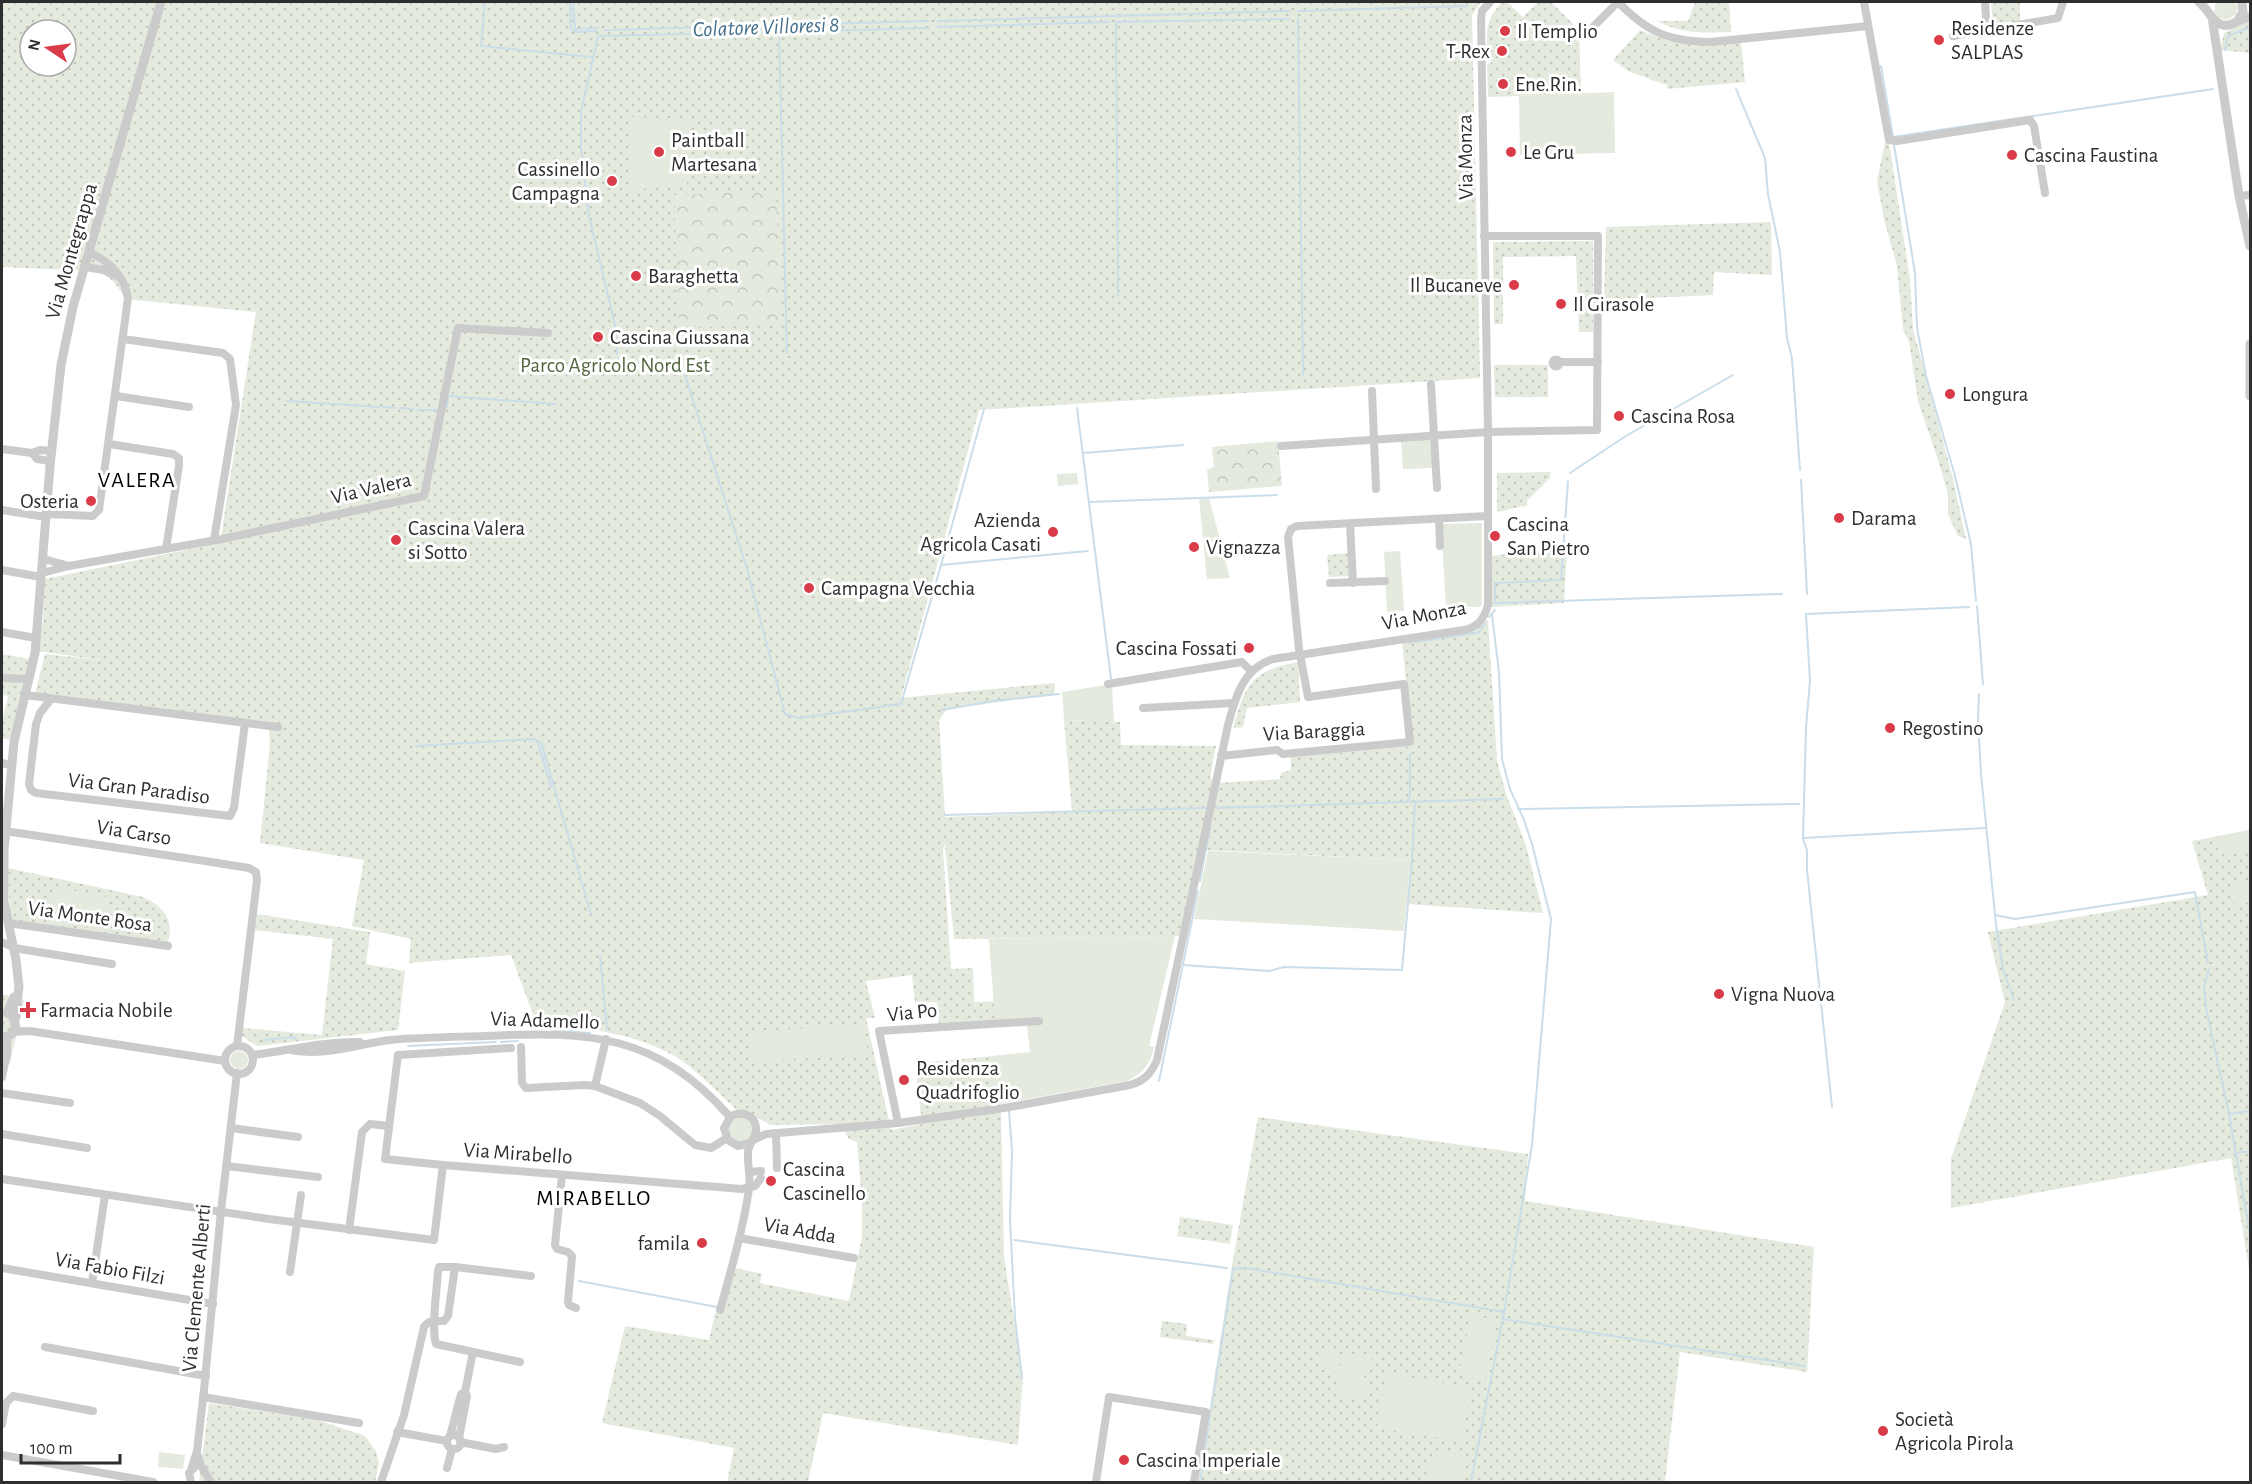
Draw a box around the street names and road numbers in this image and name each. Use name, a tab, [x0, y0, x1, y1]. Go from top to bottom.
street label: Via Monza	[1454, 114, 1477, 200]
street label: Via Montegrappa	[42, 180, 101, 322]
street label: Via Valera	[329, 469, 414, 508]
street label: Via Monza	[1380, 597, 1468, 634]
street label: Via Baraggia	[1262, 718, 1366, 745]
street label: Via Gran Paradiso	[67, 769, 211, 808]
street label: Via Carso	[95, 816, 173, 849]
street label: Via Monte Rosa	[26, 897, 154, 936]
street label: Via Po	[886, 999, 938, 1026]
street label: Via Adamello	[490, 1008, 600, 1033]
street label: Via Mirabello	[463, 1139, 573, 1168]
street label: Via Clemente Alberti	[179, 1203, 214, 1373]
street label: Via Adda	[762, 1214, 838, 1247]
street label: Via Fabio Filzi	[53, 1249, 166, 1288]

